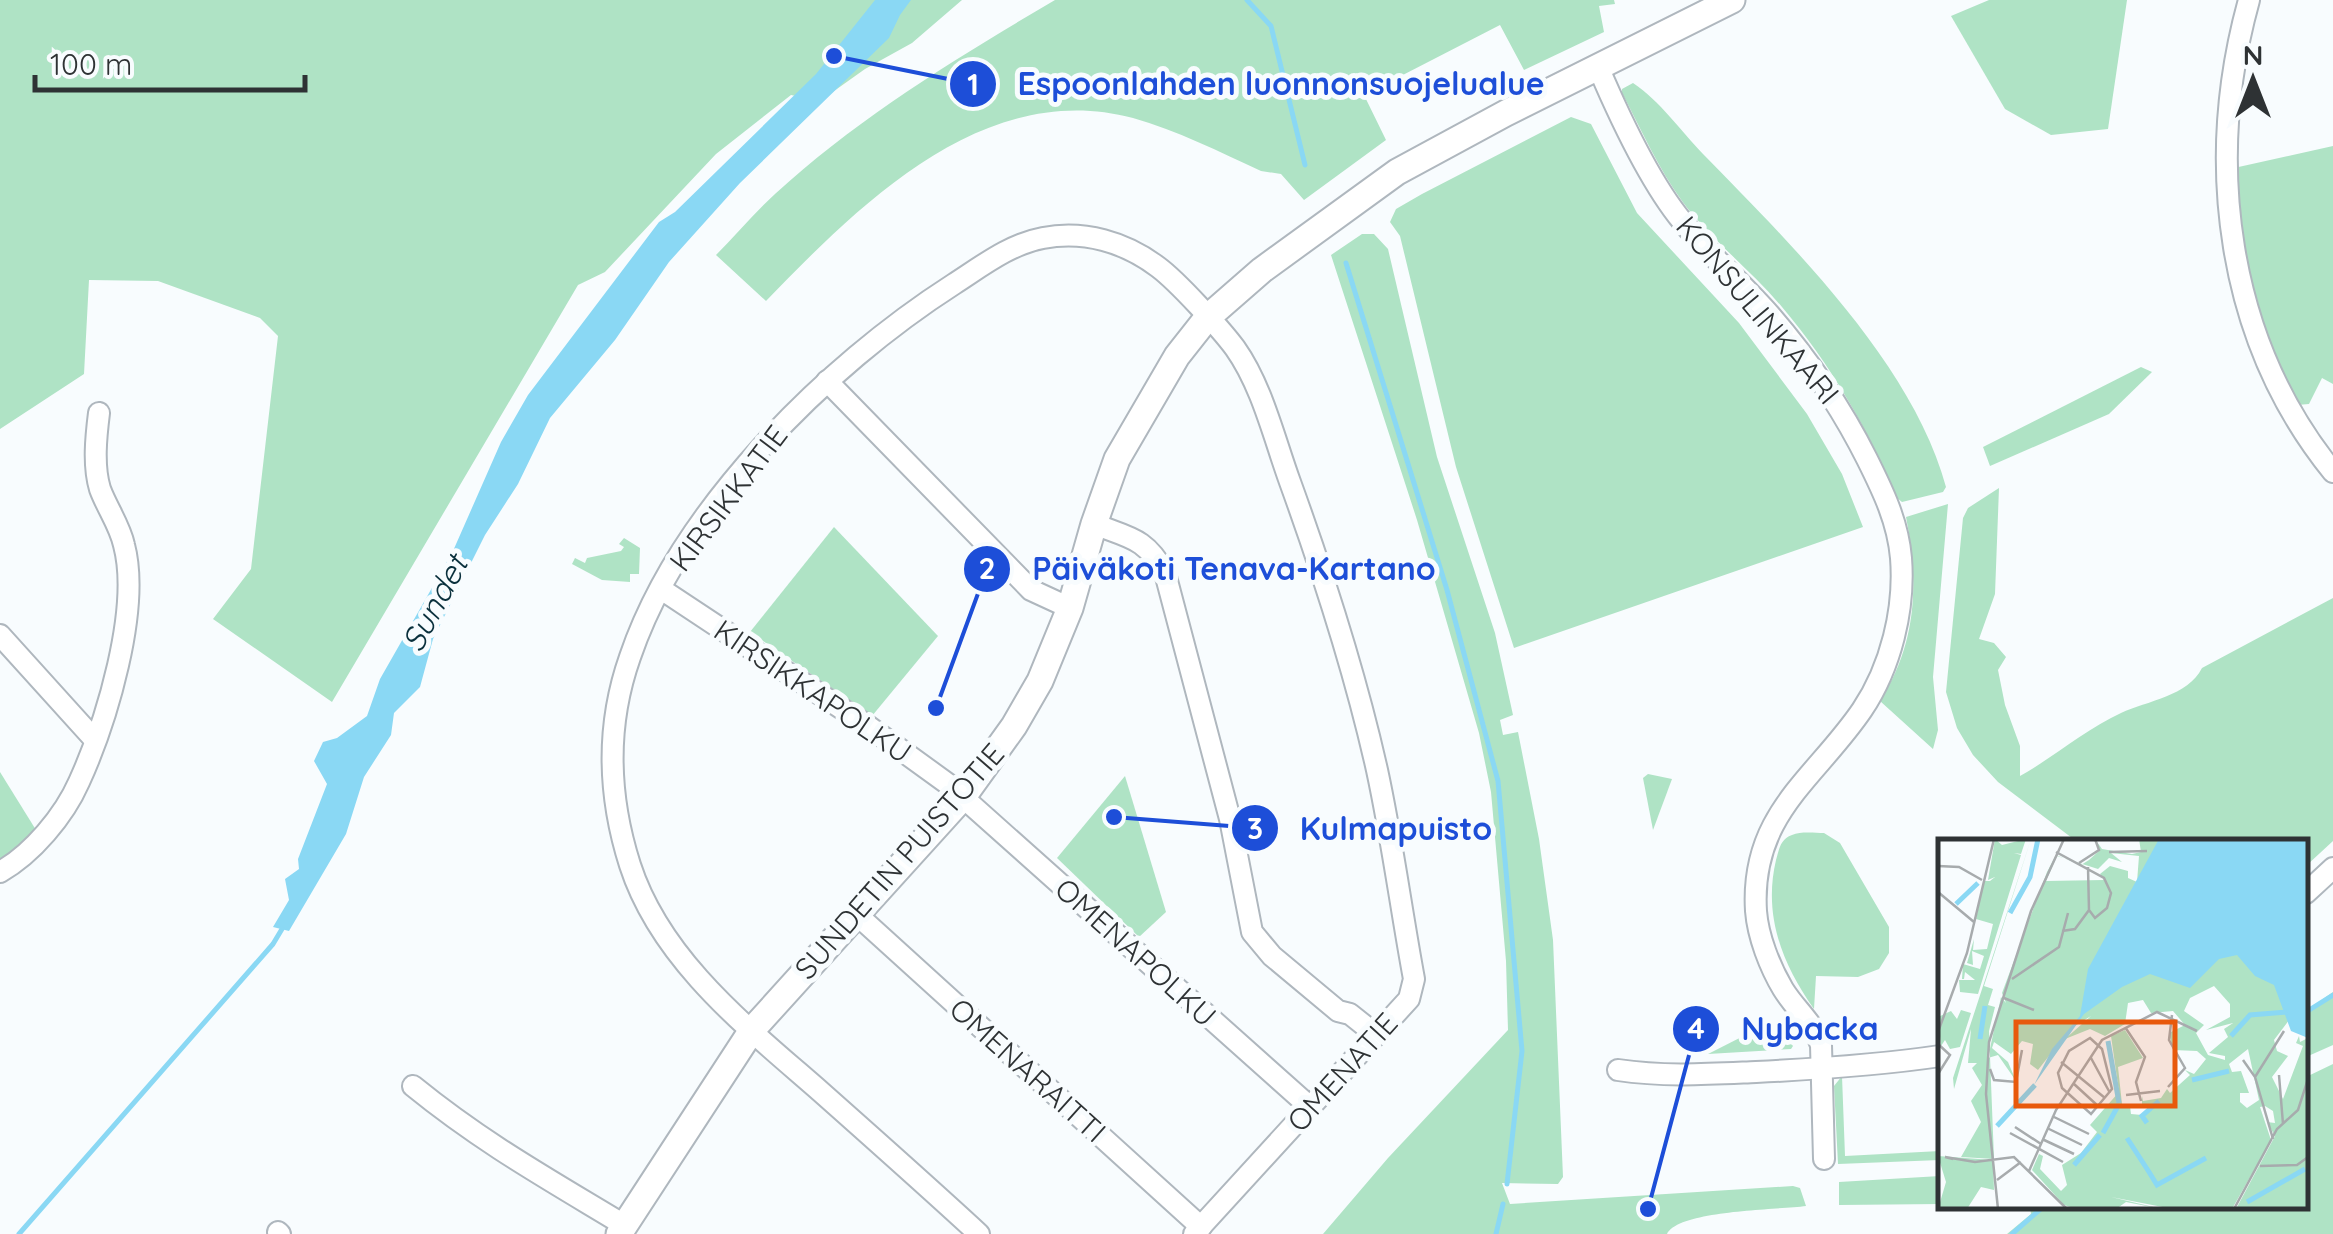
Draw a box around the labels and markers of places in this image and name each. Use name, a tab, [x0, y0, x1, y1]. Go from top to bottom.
callout: Espoonlahden luonnonsuojelualue	[948, 53, 1565, 115]
callout: Päiväkoti Tenava-Kartano	[962, 538, 1456, 600]
callout: Kulmapuisto	[1230, 797, 1513, 859]
callout: Nybacka	[1671, 998, 1899, 1060]

